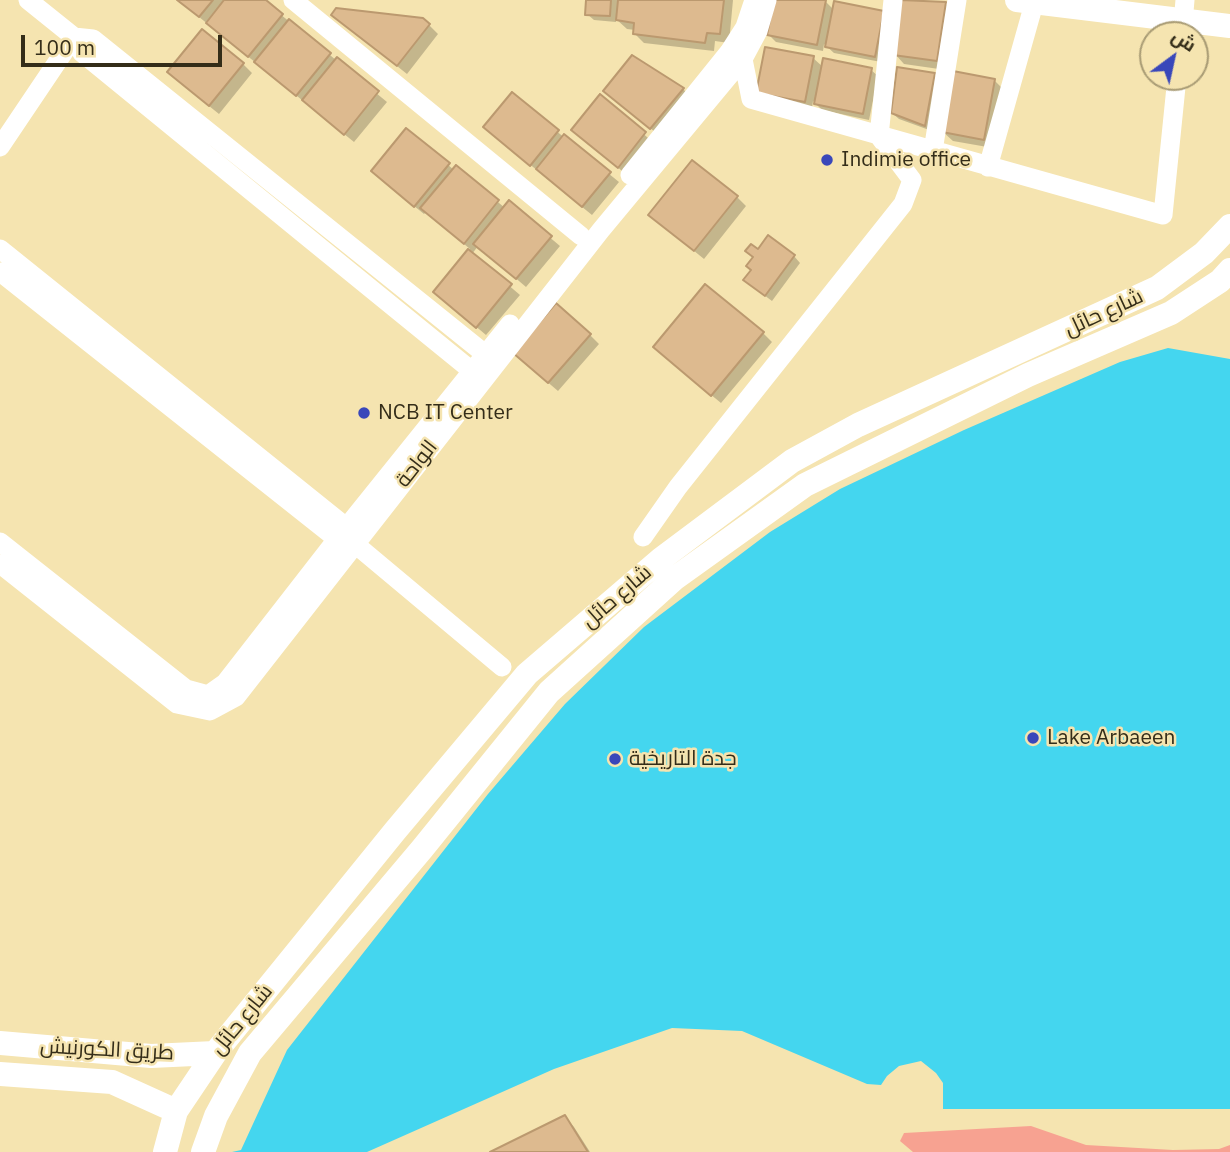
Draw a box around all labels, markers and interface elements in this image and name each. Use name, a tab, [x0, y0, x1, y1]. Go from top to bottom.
scale bar	[24, 21, 226, 65]
north arrow	[1139, 21, 1209, 91]
text: ش	[1168, 23, 1201, 57]
text: 100 m	[34, 33, 95, 61]
place label: Indimie office	[841, 147, 971, 173]
marker: Indimie office	[819, 152, 835, 168]
street label: شارع حائل	[1061, 284, 1147, 342]
place label: NCB IT Center	[378, 400, 513, 426]
marker: NCB IT Center	[356, 405, 372, 421]
street label: الواحة	[391, 435, 443, 493]
street label: شارع حائل	[577, 560, 657, 634]
place label: Lake Arbaeen	[1047, 725, 1175, 751]
marker: Lake Arbaeen	[1025, 730, 1041, 746]
place label: جدة التاريخية	[629, 746, 737, 772]
marker: جدة التاريخية	[607, 751, 623, 767]
street label: شارع حائل	[206, 980, 278, 1060]
street label: طريق الكورنيش	[40, 1034, 174, 1066]

